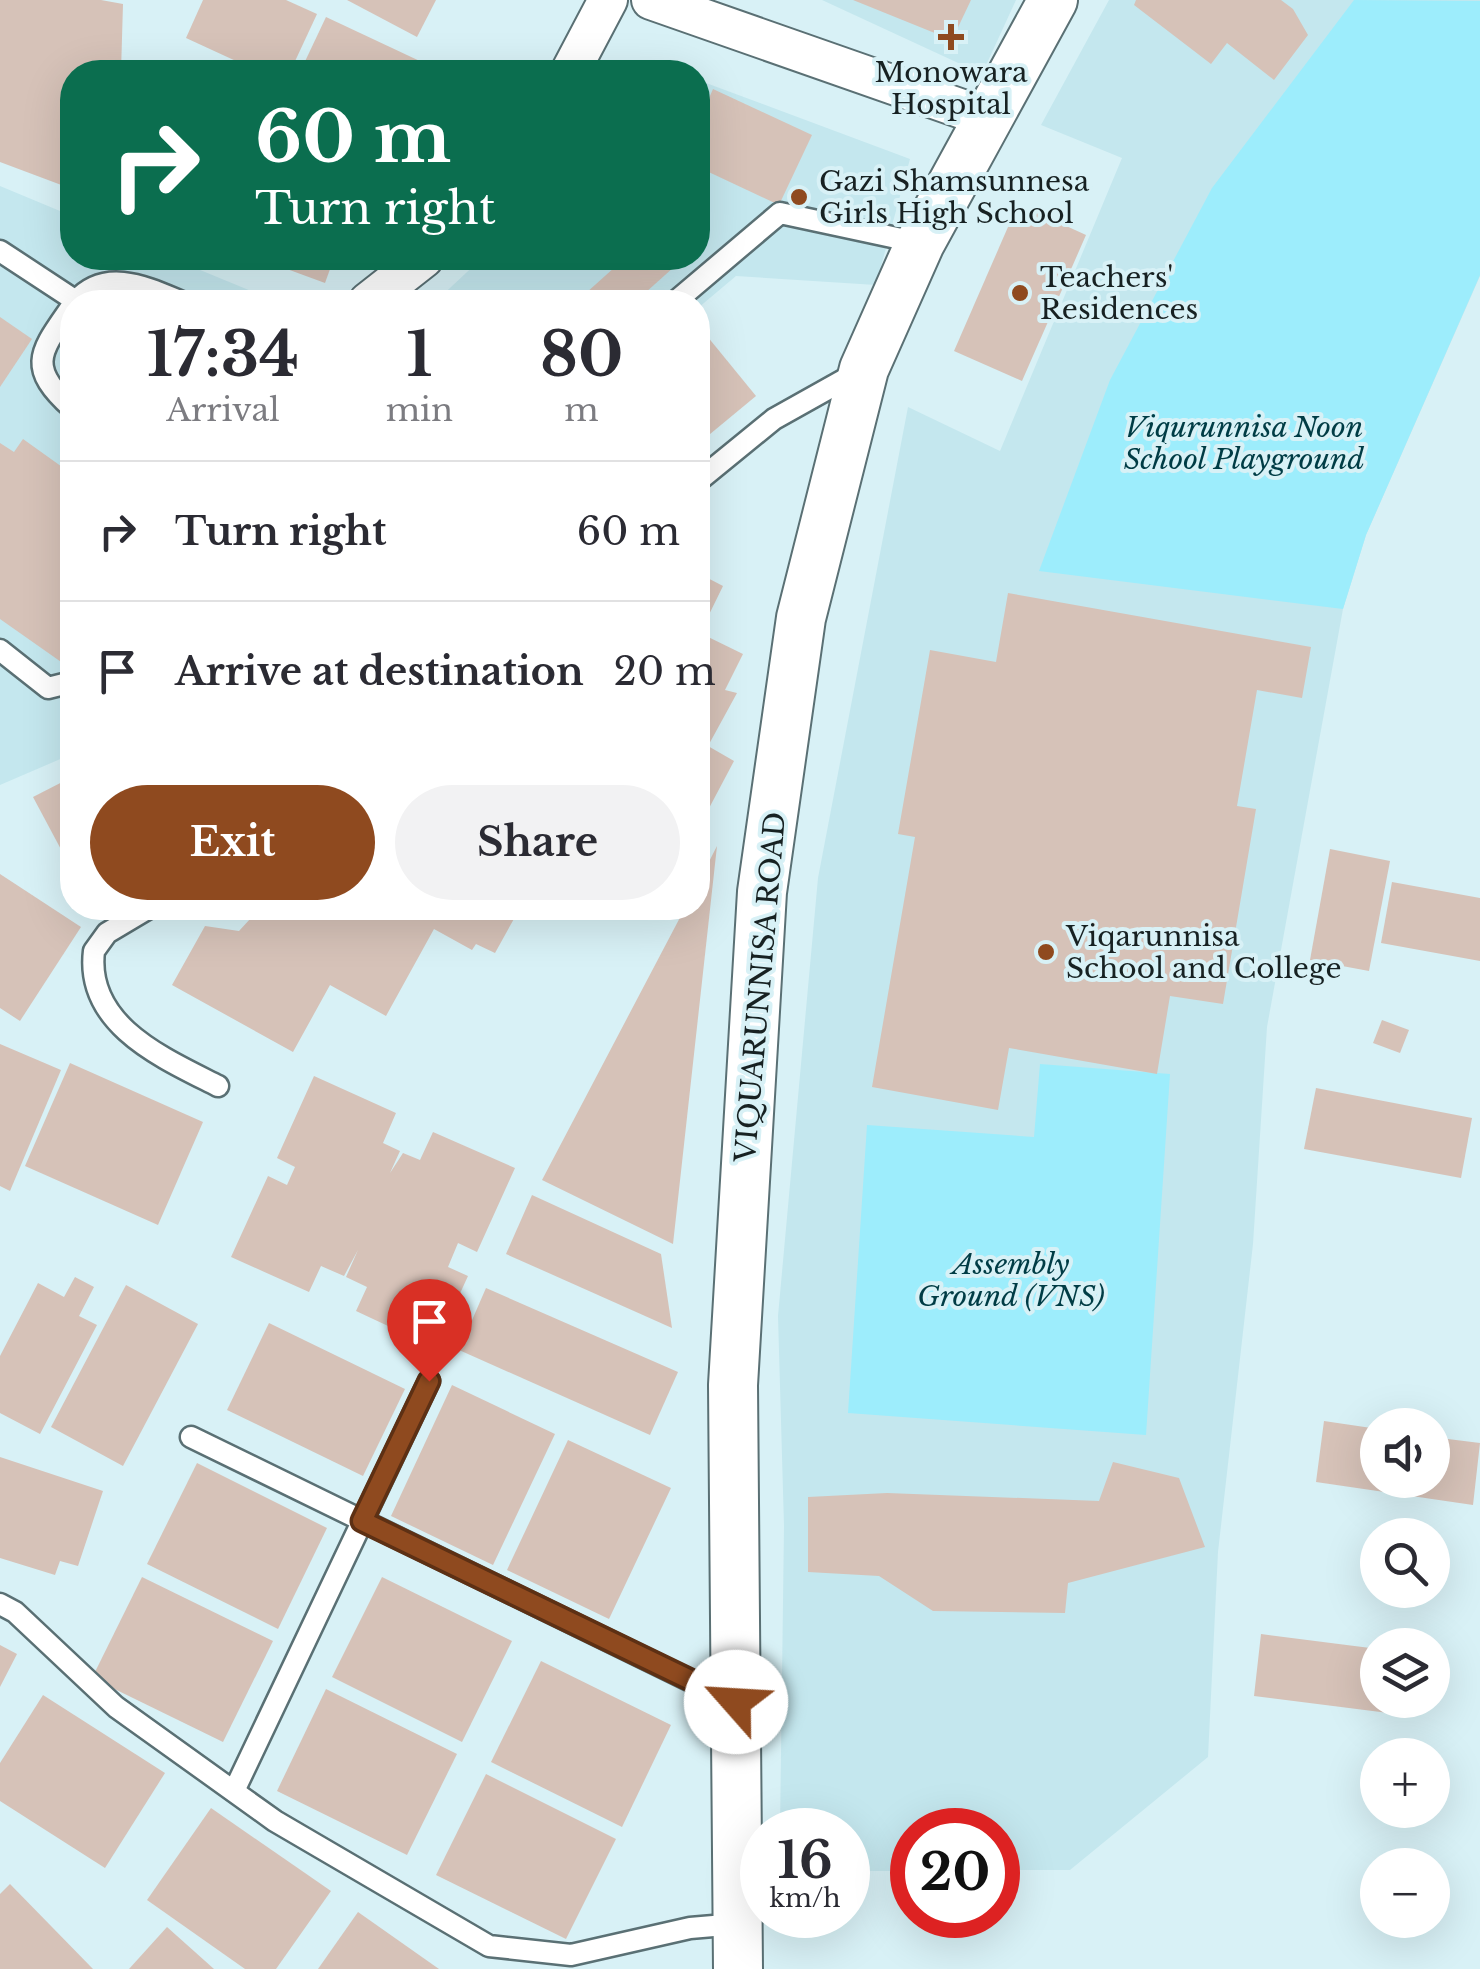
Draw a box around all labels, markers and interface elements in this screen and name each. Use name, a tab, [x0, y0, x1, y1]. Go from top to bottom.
marker: Monowara Hospital	[938, 24, 964, 50]
place label: Monowara Hospital	[874, 55, 1028, 122]
text: 60 m	[255, 94, 451, 181]
icon: right	[90, 100, 220, 230]
place label: Gazi Shamsunnesa Girls High School	[819, 164, 1090, 231]
text: Turn right	[255, 180, 496, 236]
marker: Gazi Shamsunnesa Girls High School	[788, 186, 810, 208]
place label: Teachers' Residences	[1040, 260, 1198, 327]
marker: Teachers' Residences	[1009, 282, 1031, 304]
text: 17:34	[147, 318, 299, 392]
text: 1	[406, 318, 433, 392]
text: 80	[540, 318, 623, 392]
text: Arrival	[166, 390, 280, 430]
text: min	[386, 390, 453, 430]
text: m	[564, 390, 599, 430]
park label: Viqurunnisa Noon School Playground	[1124, 410, 1365, 477]
icon: right	[90, 504, 145, 559]
text: Turn right	[175, 508, 386, 555]
text: 60 m	[577, 508, 680, 555]
icon: arrive	[90, 644, 145, 699]
text: Arrive at destination	[175, 648, 584, 695]
text: 20 m	[614, 648, 716, 695]
button: Exit	[90, 785, 375, 900]
button: Share	[395, 785, 680, 900]
street label: VIQUARUNNISA ROAD	[728, 810, 793, 1165]
place label: Viqarunnisa School and College	[1065, 919, 1342, 986]
marker: Viqarunnisa School and College	[1035, 941, 1057, 963]
park label: Assembly Ground (VNS)	[917, 1247, 1105, 1314]
pin	[387, 1279, 472, 1382]
icon: arrive	[402, 1294, 457, 1349]
map controls	[1360, 1408, 1450, 1938]
button: sound	[1360, 1408, 1450, 1498]
button: search	[1360, 1518, 1450, 1608]
button: layers	[1360, 1628, 1450, 1718]
position arrow	[684, 1650, 788, 1754]
button: +	[1360, 1738, 1450, 1828]
speed limit sign: 20	[890, 1808, 1020, 1938]
text: 16	[777, 1829, 833, 1892]
button: −	[1360, 1848, 1450, 1938]
text: km/h	[770, 1883, 840, 1914]

